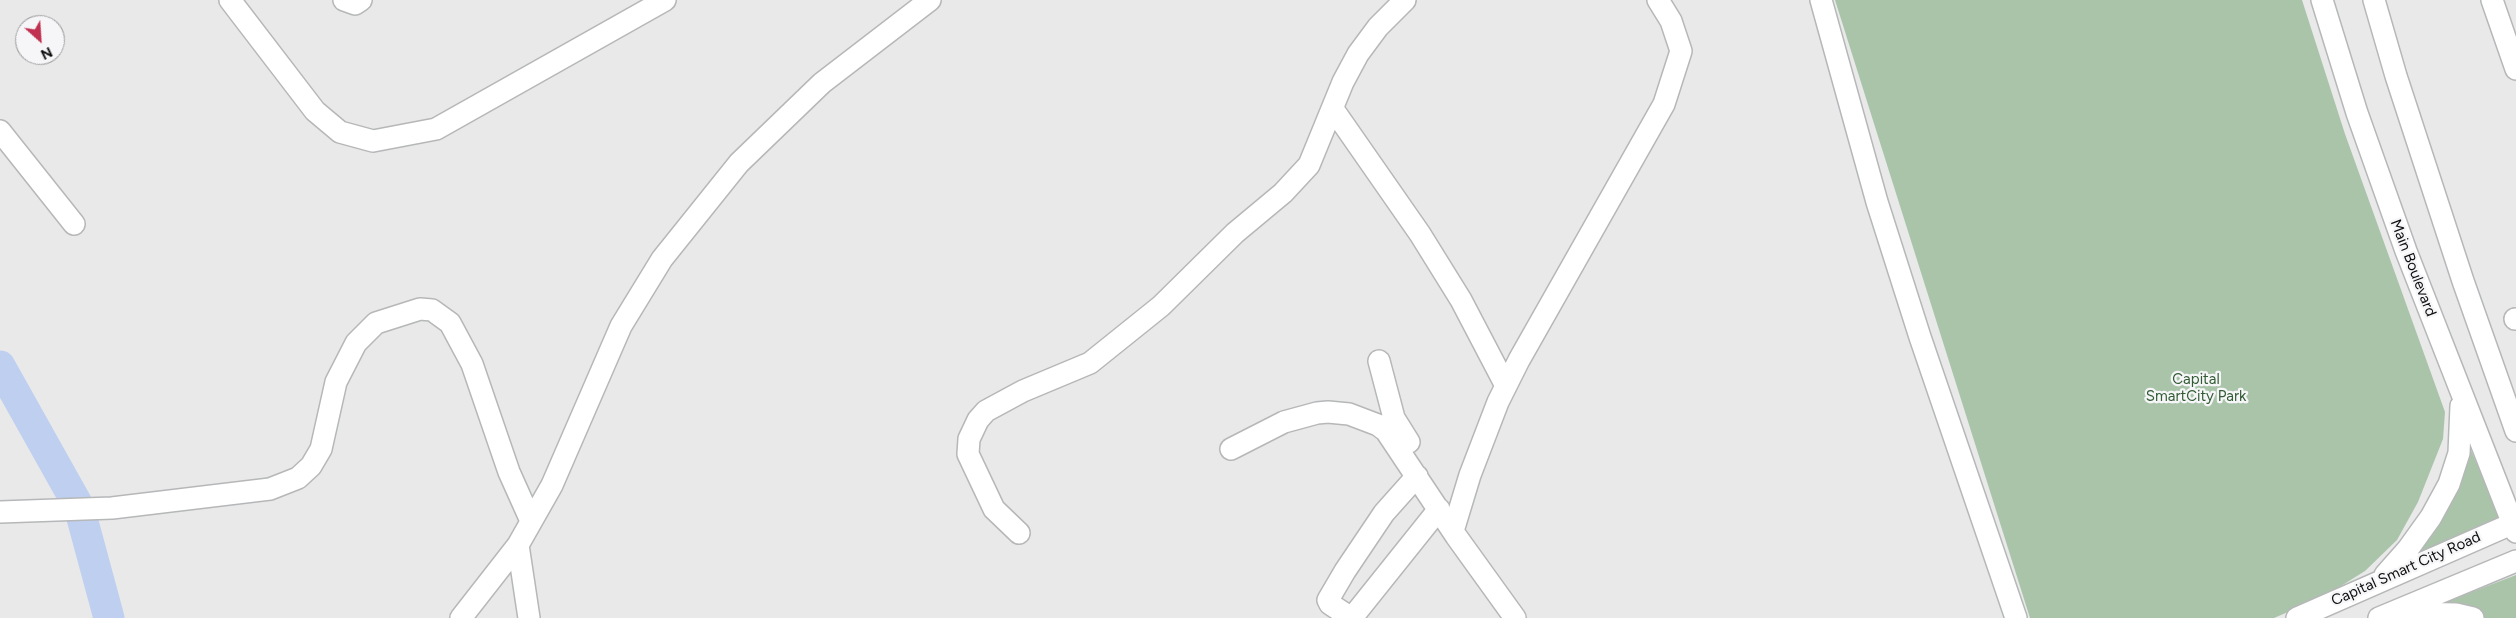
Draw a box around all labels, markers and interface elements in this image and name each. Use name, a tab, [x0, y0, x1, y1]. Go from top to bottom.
north arrow	[15, 15, 65, 65]
text: N	[38, 43, 55, 63]
street label: Main Boulevard	[2386, 217, 2440, 319]
park label: Capital SmartCity Park	[2146, 371, 2246, 406]
street label: Capital Smart City Road	[2329, 528, 2483, 610]

